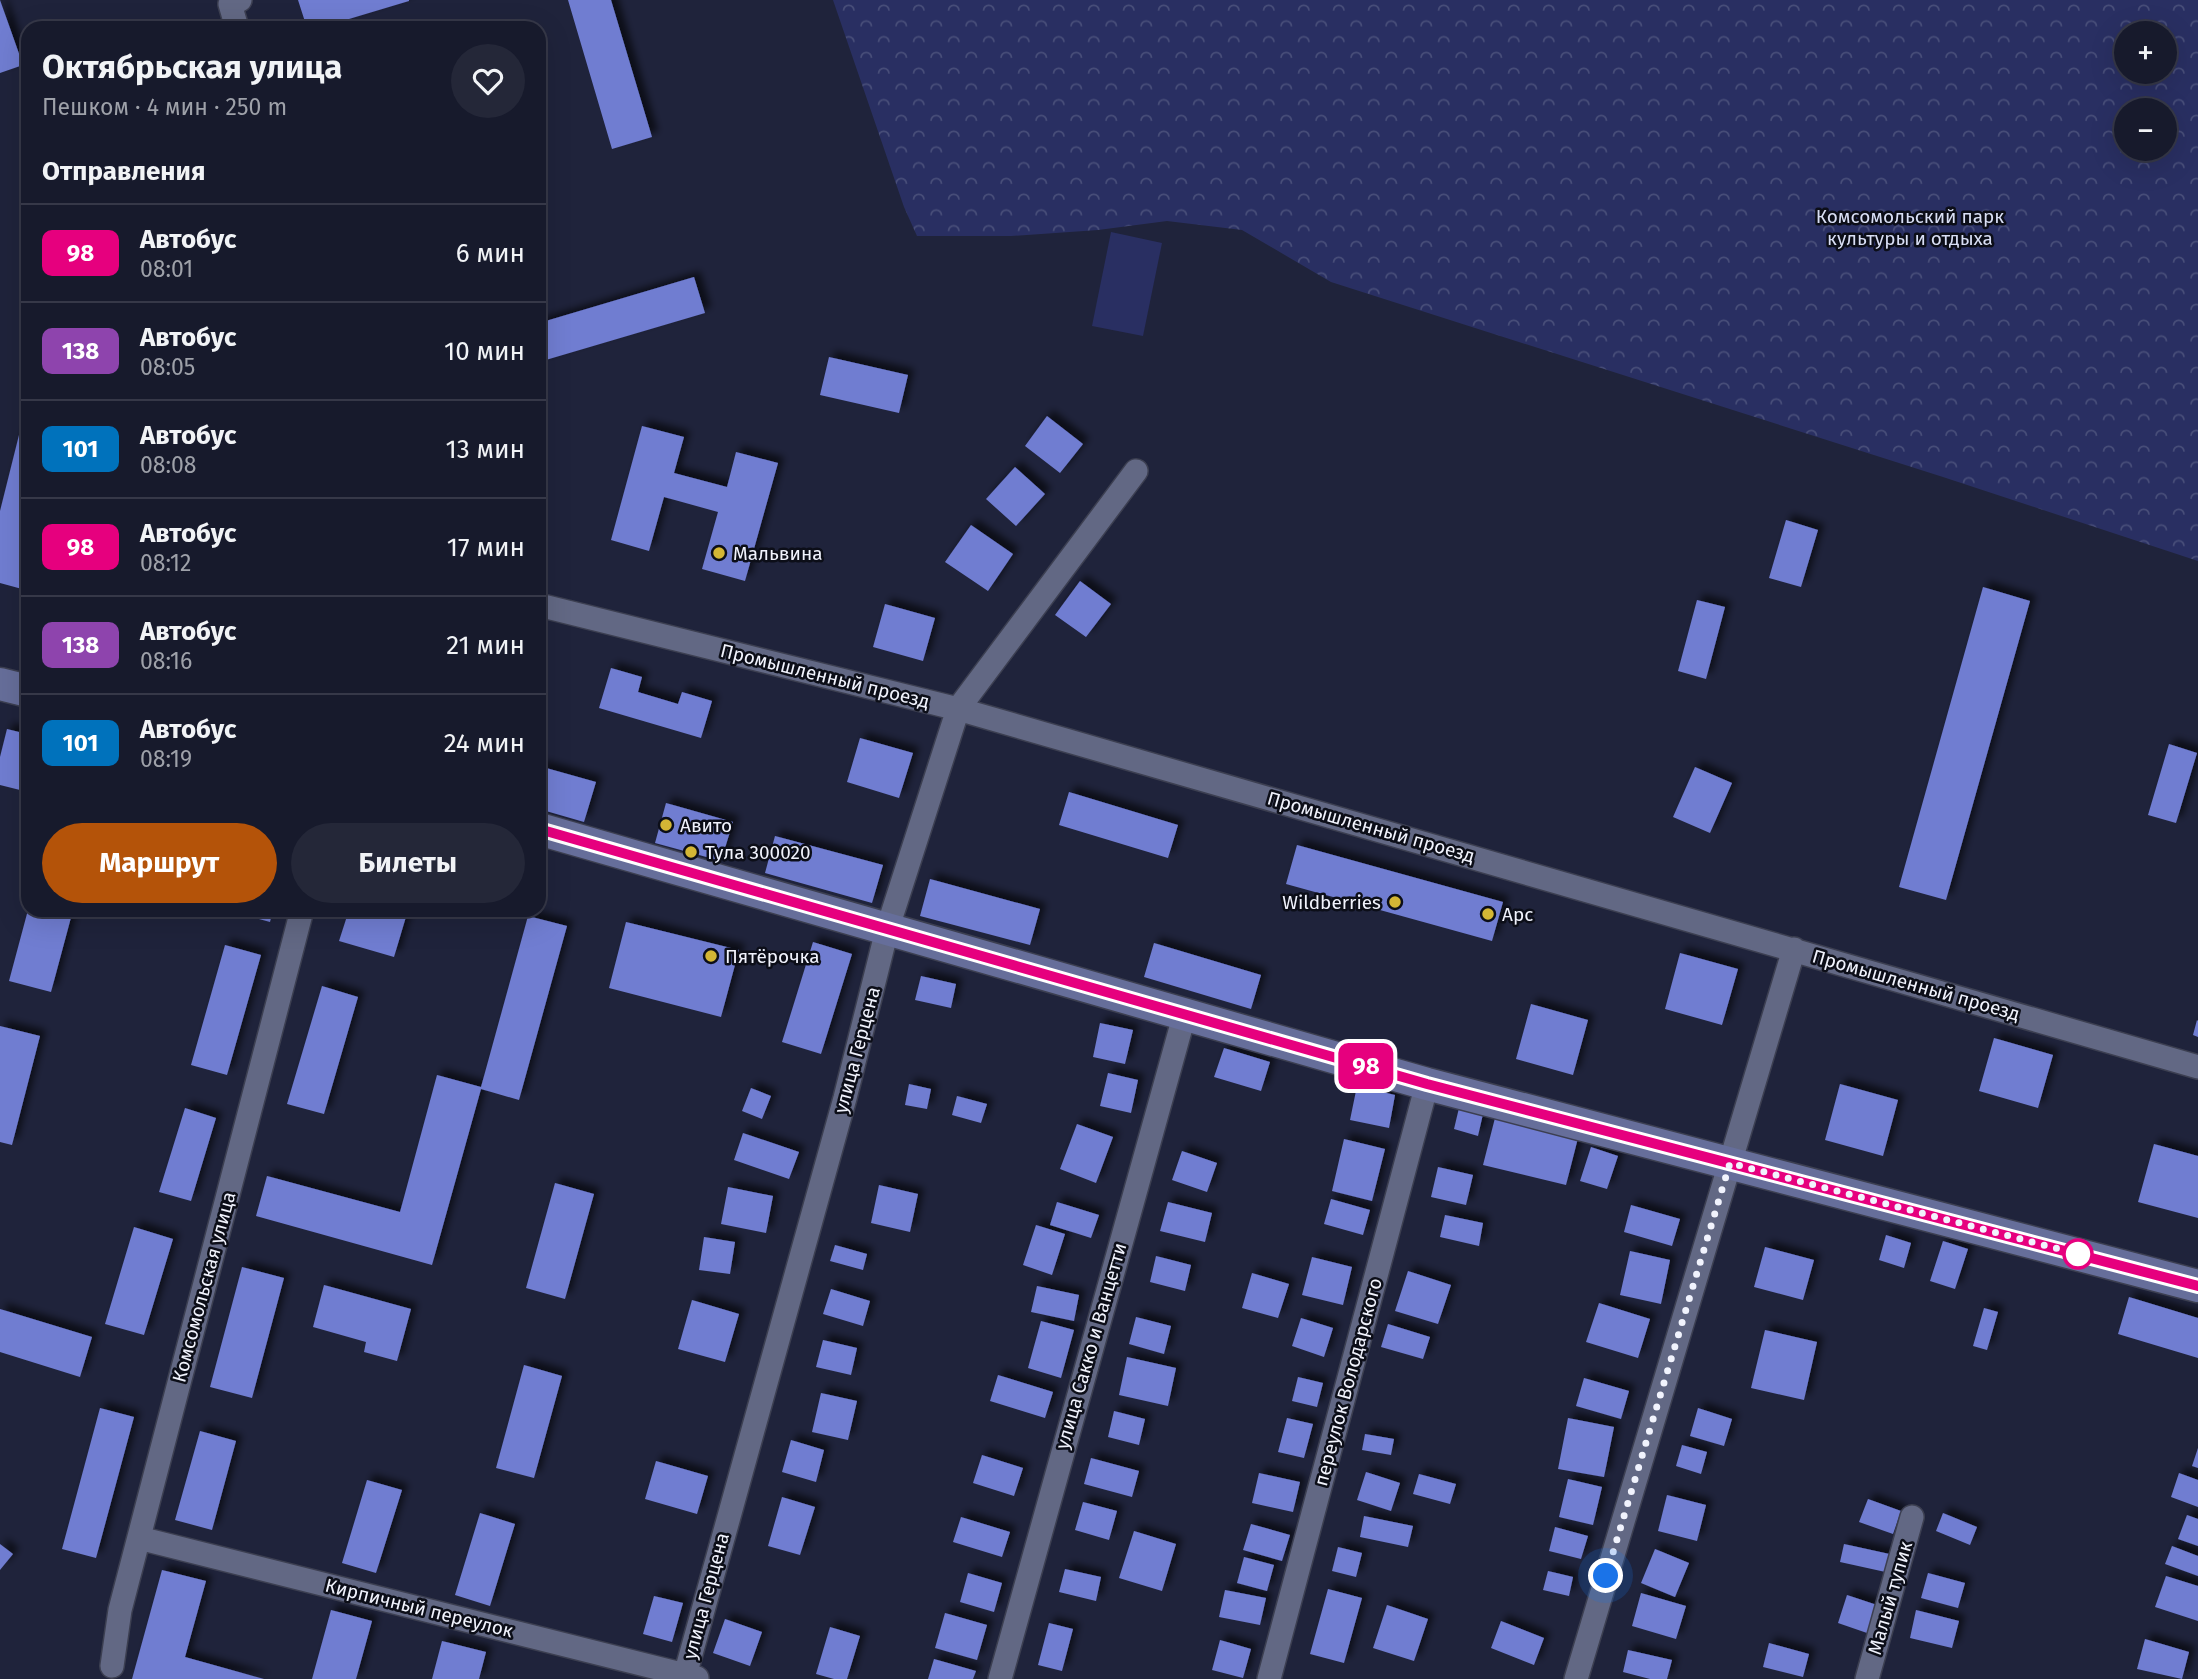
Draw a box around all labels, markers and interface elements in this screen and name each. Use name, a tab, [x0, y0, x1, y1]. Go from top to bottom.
map controls	[2114, 21, 2177, 161]
button: +	[2114, 21, 2177, 84]
button: heart	[451, 44, 525, 118]
text: Октябрьская улица	[42, 47, 342, 87]
text: Пешком · 4 мин · 250 m	[42, 93, 287, 121]
button: −	[2114, 98, 2177, 161]
text: Отправления	[42, 156, 205, 187]
park label: Комсомольский парк культуры и отдыха	[1816, 205, 2004, 250]
text: Автобус	[140, 224, 237, 255]
text: 6 мин	[456, 238, 525, 269]
text: 98	[67, 239, 94, 267]
text: 08:01	[140, 255, 193, 283]
text: Автобус	[140, 322, 237, 353]
text: 10 мин	[444, 336, 525, 367]
text: 138	[62, 337, 99, 365]
text: 08:05	[140, 353, 195, 381]
text: Автобус	[140, 420, 237, 451]
text: 13 мин	[445, 434, 525, 465]
text: 101	[63, 435, 98, 463]
text: 08:08	[140, 451, 197, 479]
text: Автобус	[140, 518, 237, 549]
text: 17 мин	[447, 532, 525, 563]
text: 98	[67, 533, 94, 561]
place label: Мальвина	[733, 542, 823, 565]
marker: Мальвина	[711, 545, 727, 561]
text: 08:12	[140, 549, 191, 577]
text: Автобус	[140, 616, 237, 647]
text: 21 мин	[446, 630, 525, 661]
text: 138	[62, 631, 99, 659]
street label: Промышленный проезд	[718, 639, 932, 713]
text: 08:16	[140, 647, 192, 675]
text: Автобус	[140, 714, 237, 745]
text: 24 мин	[444, 728, 525, 759]
text: 101	[63, 729, 98, 757]
text: 08:19	[140, 745, 192, 773]
street label: Промышленный проезд	[1265, 786, 1477, 868]
place label: Авито	[680, 814, 732, 837]
marker: Авито	[658, 817, 674, 833]
button: Маршрут	[42, 823, 277, 903]
button: Билеты	[291, 823, 525, 903]
place label: Тула 300020	[705, 841, 811, 864]
marker: Тула 300020	[683, 844, 699, 860]
place label: Wildberries	[1282, 891, 1381, 914]
marker: Wildberries	[1387, 894, 1403, 910]
place label: Арс	[1502, 903, 1533, 926]
marker: Арс	[1480, 906, 1496, 922]
street label: Промышленный проезд	[1810, 944, 2022, 1026]
place label: Пятёрочка	[725, 945, 820, 968]
marker: Пятёрочка	[703, 948, 719, 964]
street label: улица Герцена	[829, 984, 885, 1116]
line badge: 98	[1334, 1043, 1398, 1089]
text: 98	[1352, 1052, 1380, 1080]
street label: Комсомольская улица	[167, 1189, 241, 1385]
unlabelled marker	[2063, 1239, 2093, 1269]
street label: улица Сакко и Ванцетти	[1051, 1240, 1131, 1452]
street label: переулок Володарского	[1309, 1275, 1387, 1489]
street label: улица Герцена	[678, 1530, 734, 1662]
street label: Малый тупик	[1863, 1539, 1917, 1657]
your location	[1588, 1558, 1623, 1593]
street label: Кирпичный переулок	[323, 1574, 515, 1643]

